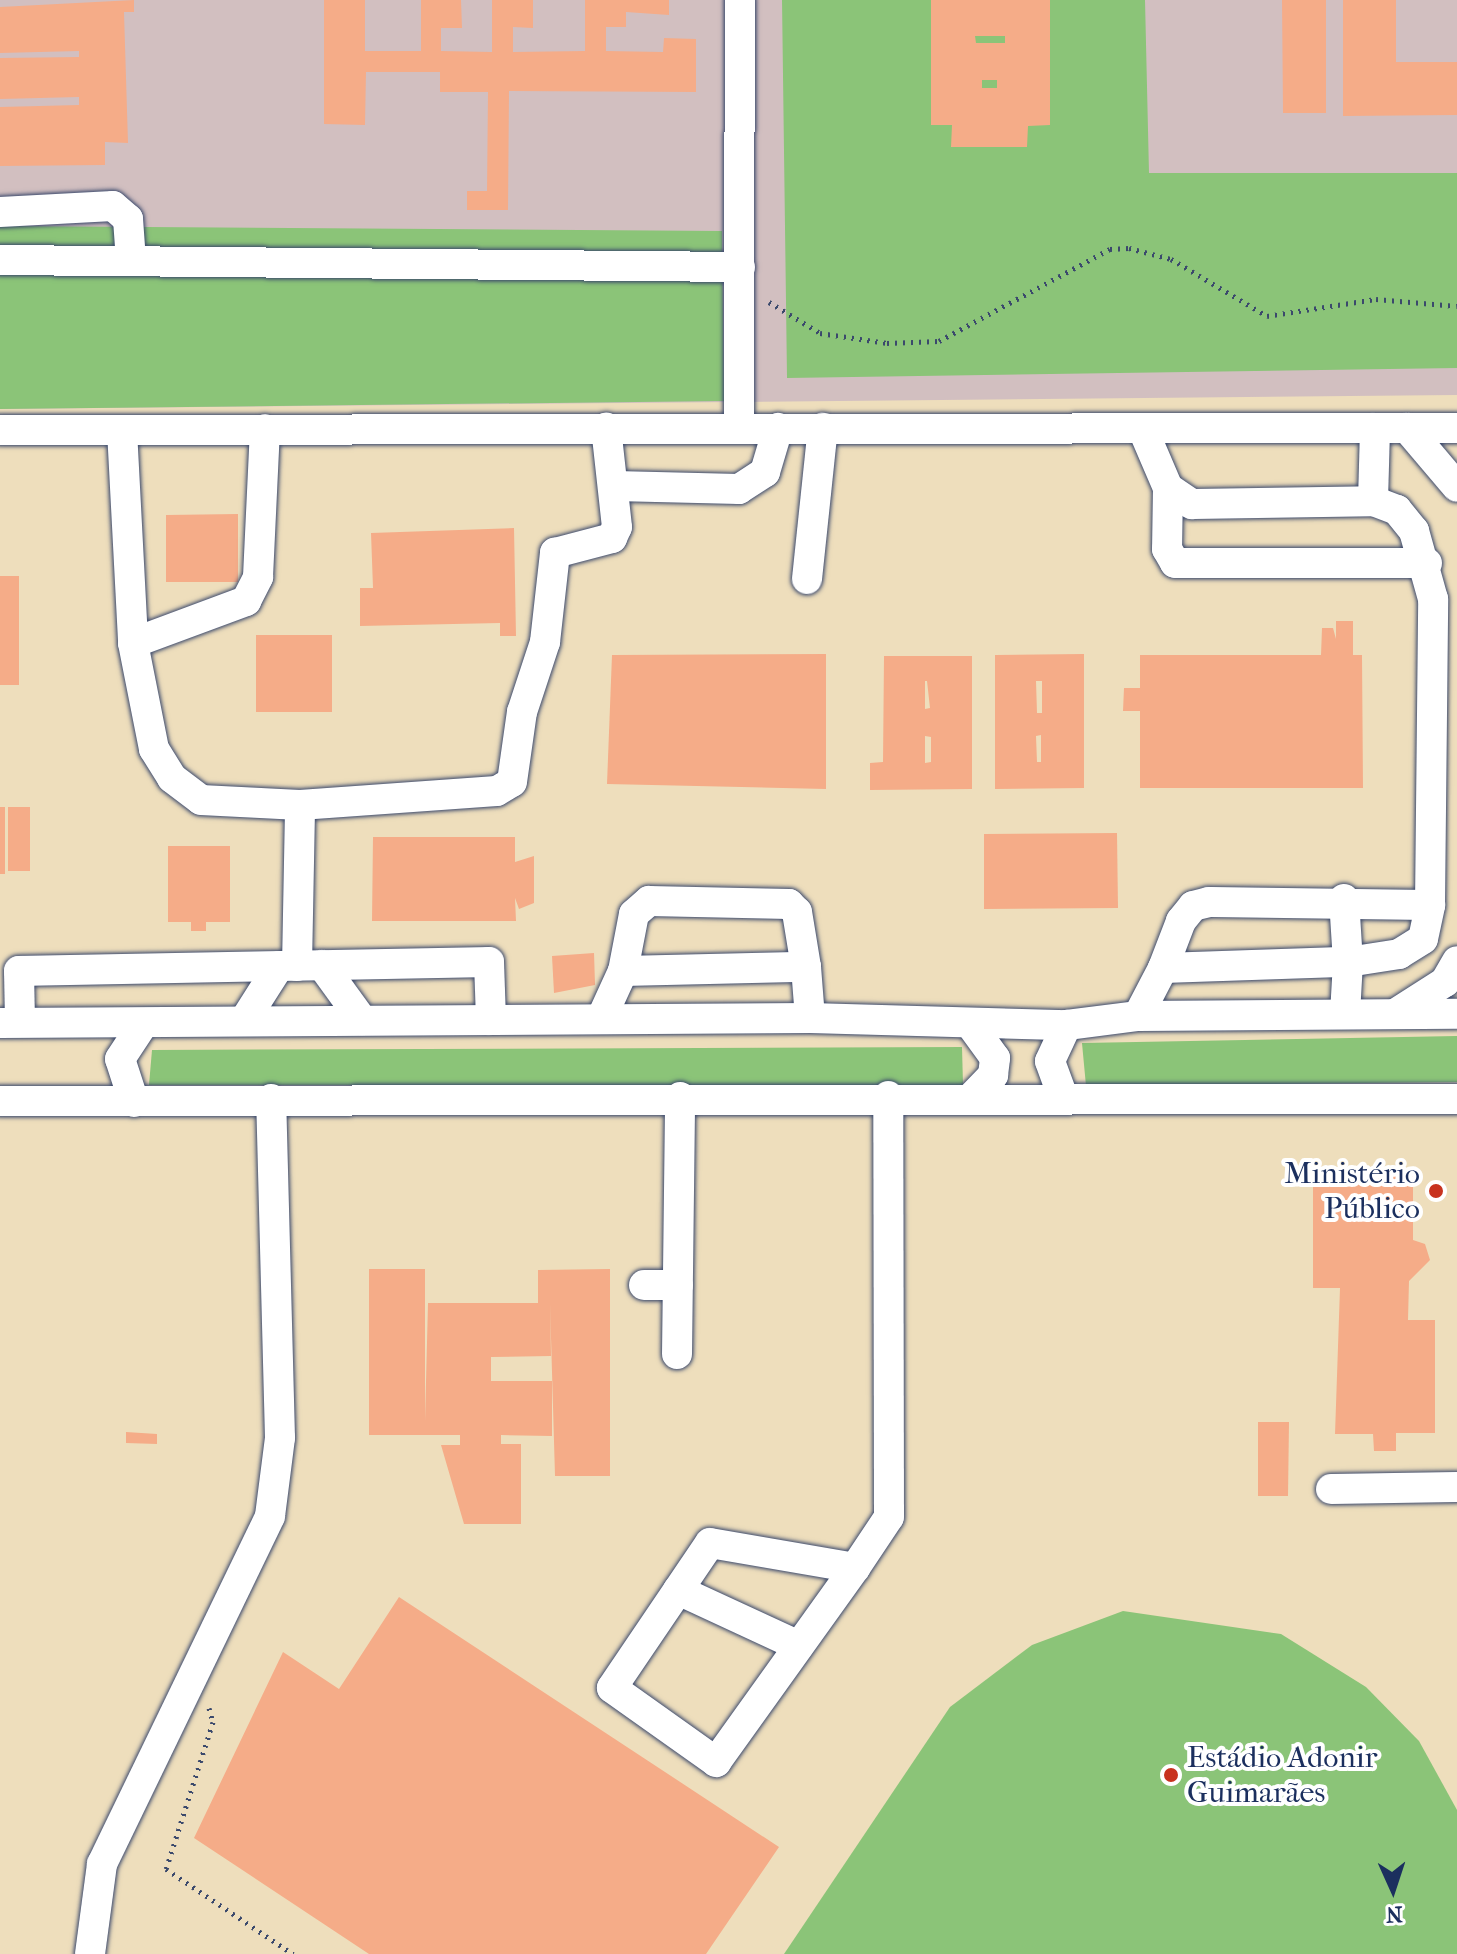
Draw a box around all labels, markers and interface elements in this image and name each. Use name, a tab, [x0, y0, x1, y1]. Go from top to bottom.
place label: Ministério Público	[1284, 1156, 1420, 1226]
marker: Ministério Público	[1427, 1182, 1445, 1200]
place label: Estádio Adonir Guimarães	[1187, 1740, 1377, 1810]
marker: Estádio Adonir Guimarães	[1162, 1766, 1180, 1784]
north arrow	[1353, 1850, 1433, 1930]
text: N	[1385, 1901, 1403, 1927]

